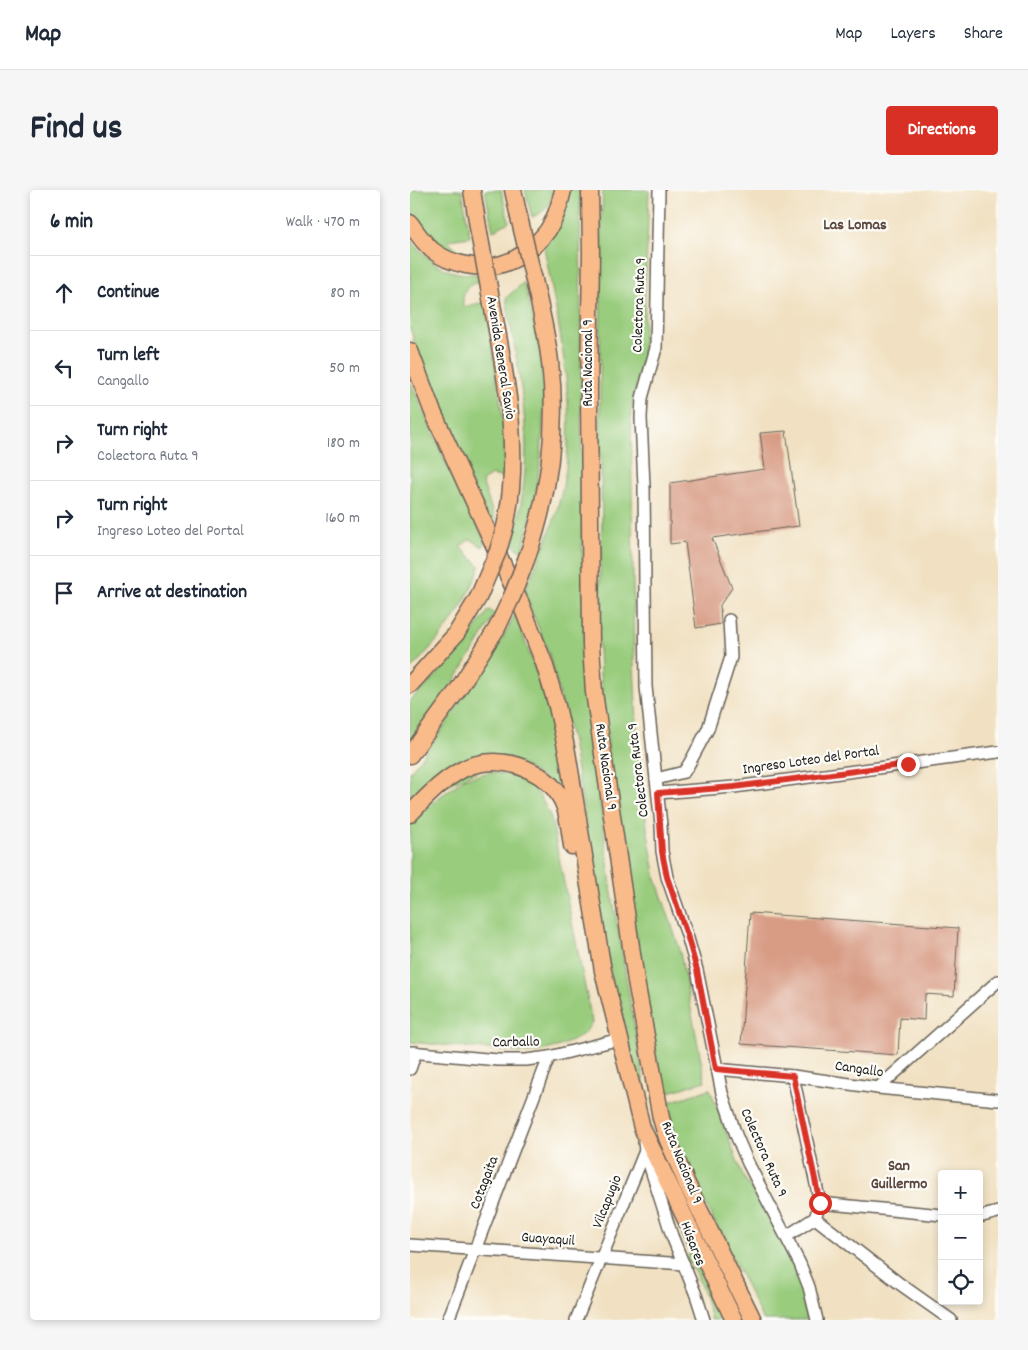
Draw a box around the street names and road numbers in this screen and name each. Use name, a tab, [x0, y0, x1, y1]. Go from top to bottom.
street label: Colectora Ruta 9	[627, 257, 653, 353]
street label: Avenida General Savio	[479, 295, 521, 422]
street label: Ruta Nacional 9	[578, 319, 600, 407]
street label: Colectora Ruta 9	[622, 721, 656, 819]
street label: Ruta Nacional 9	[588, 722, 622, 812]
street label: Ingreso Loteo del Portal	[741, 740, 881, 781]
street label: Carballo	[492, 1032, 540, 1054]
street label: Cangallo	[833, 1056, 885, 1084]
street label: Colectora Ruta 9	[734, 1105, 792, 1201]
street label: Ruta Nacional 9	[654, 1118, 708, 1208]
street label: Cotagaita	[465, 1152, 506, 1213]
street label: Vilcapugio	[587, 1172, 629, 1232]
street label: Húsares	[673, 1219, 711, 1269]
street label: Guayaquil	[520, 1227, 576, 1253]

